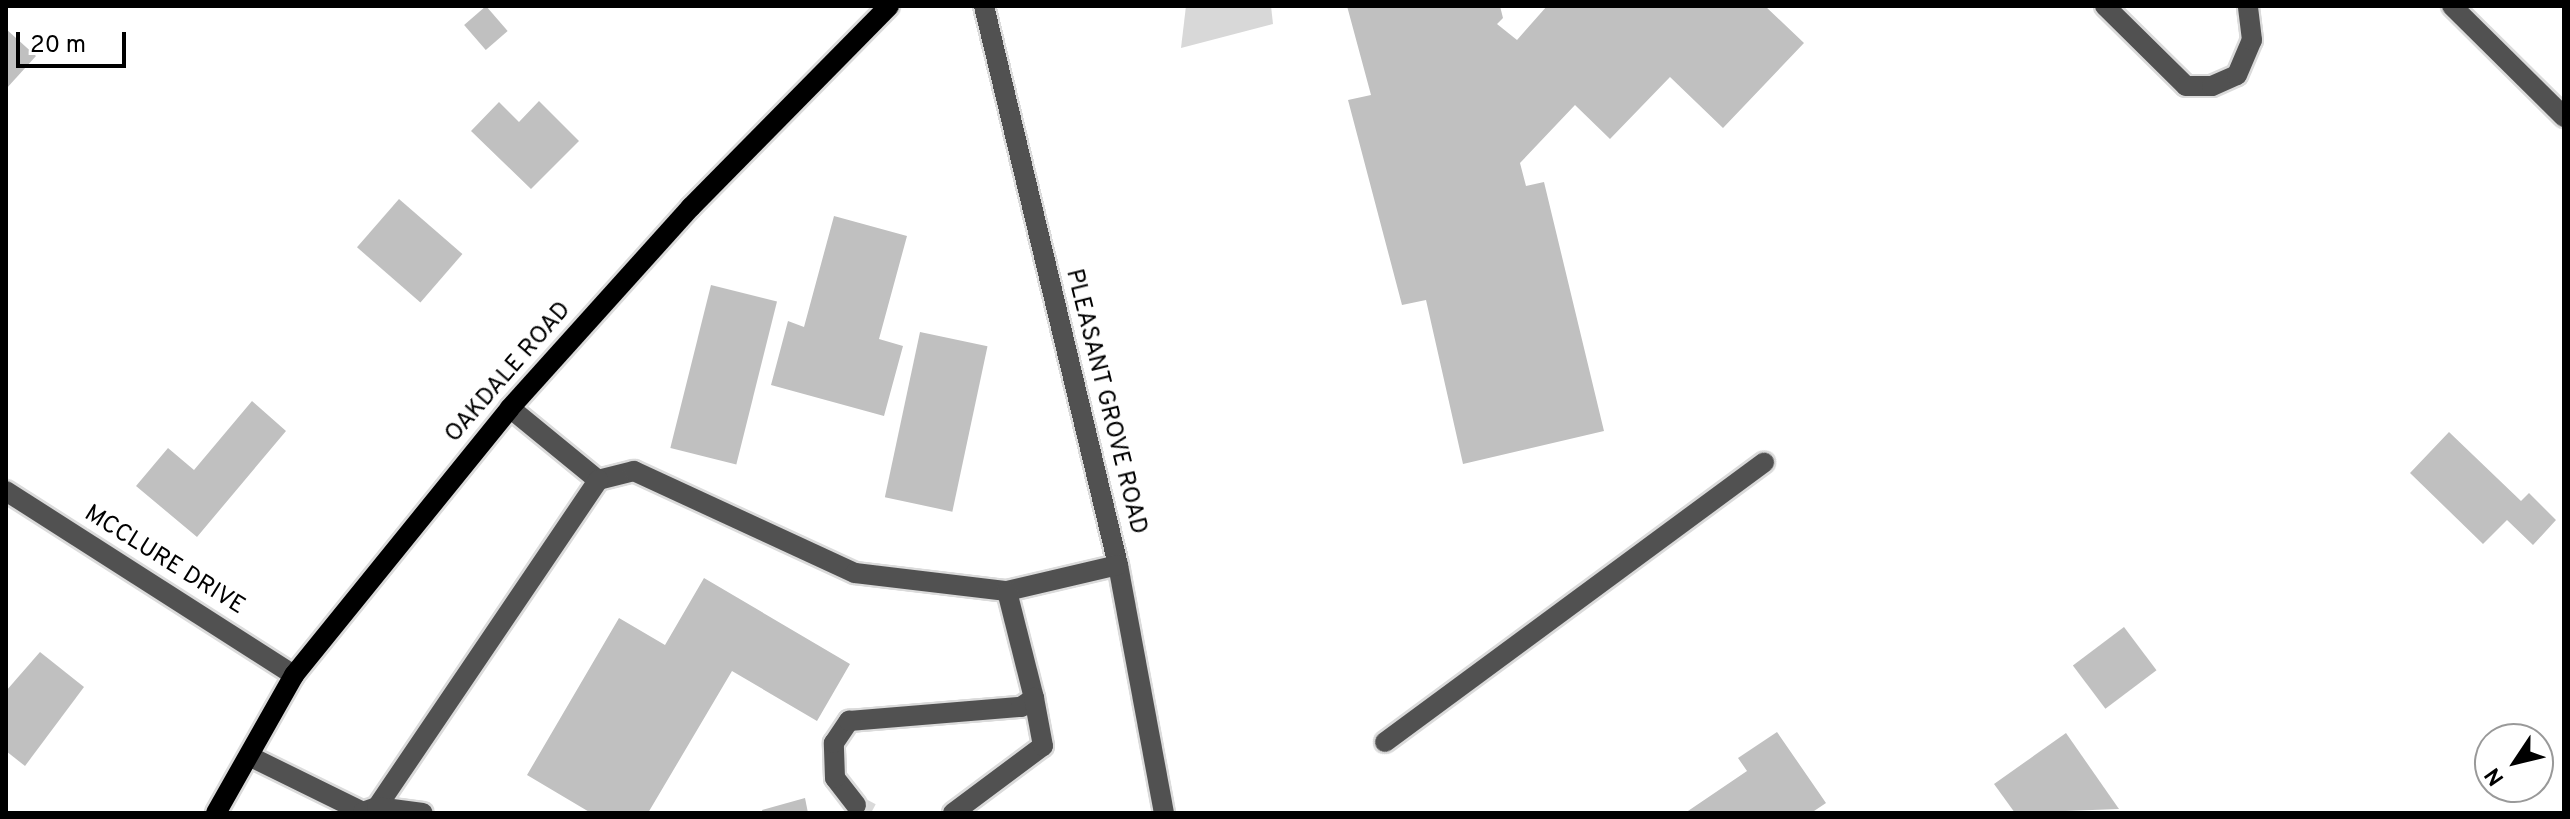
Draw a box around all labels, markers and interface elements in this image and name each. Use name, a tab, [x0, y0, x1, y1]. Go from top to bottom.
scale bar	[20, 16, 130, 66]
text: 20 m	[30, 31, 86, 61]
street label: PLEASANT GROVE ROAD	[1058, 266, 1152, 538]
street label: OAKDALE ROAD	[440, 297, 578, 449]
street label: MCCLURE DRIVE	[78, 500, 250, 622]
north arrow	[2474, 723, 2554, 803]
text: N	[2480, 762, 2511, 790]

